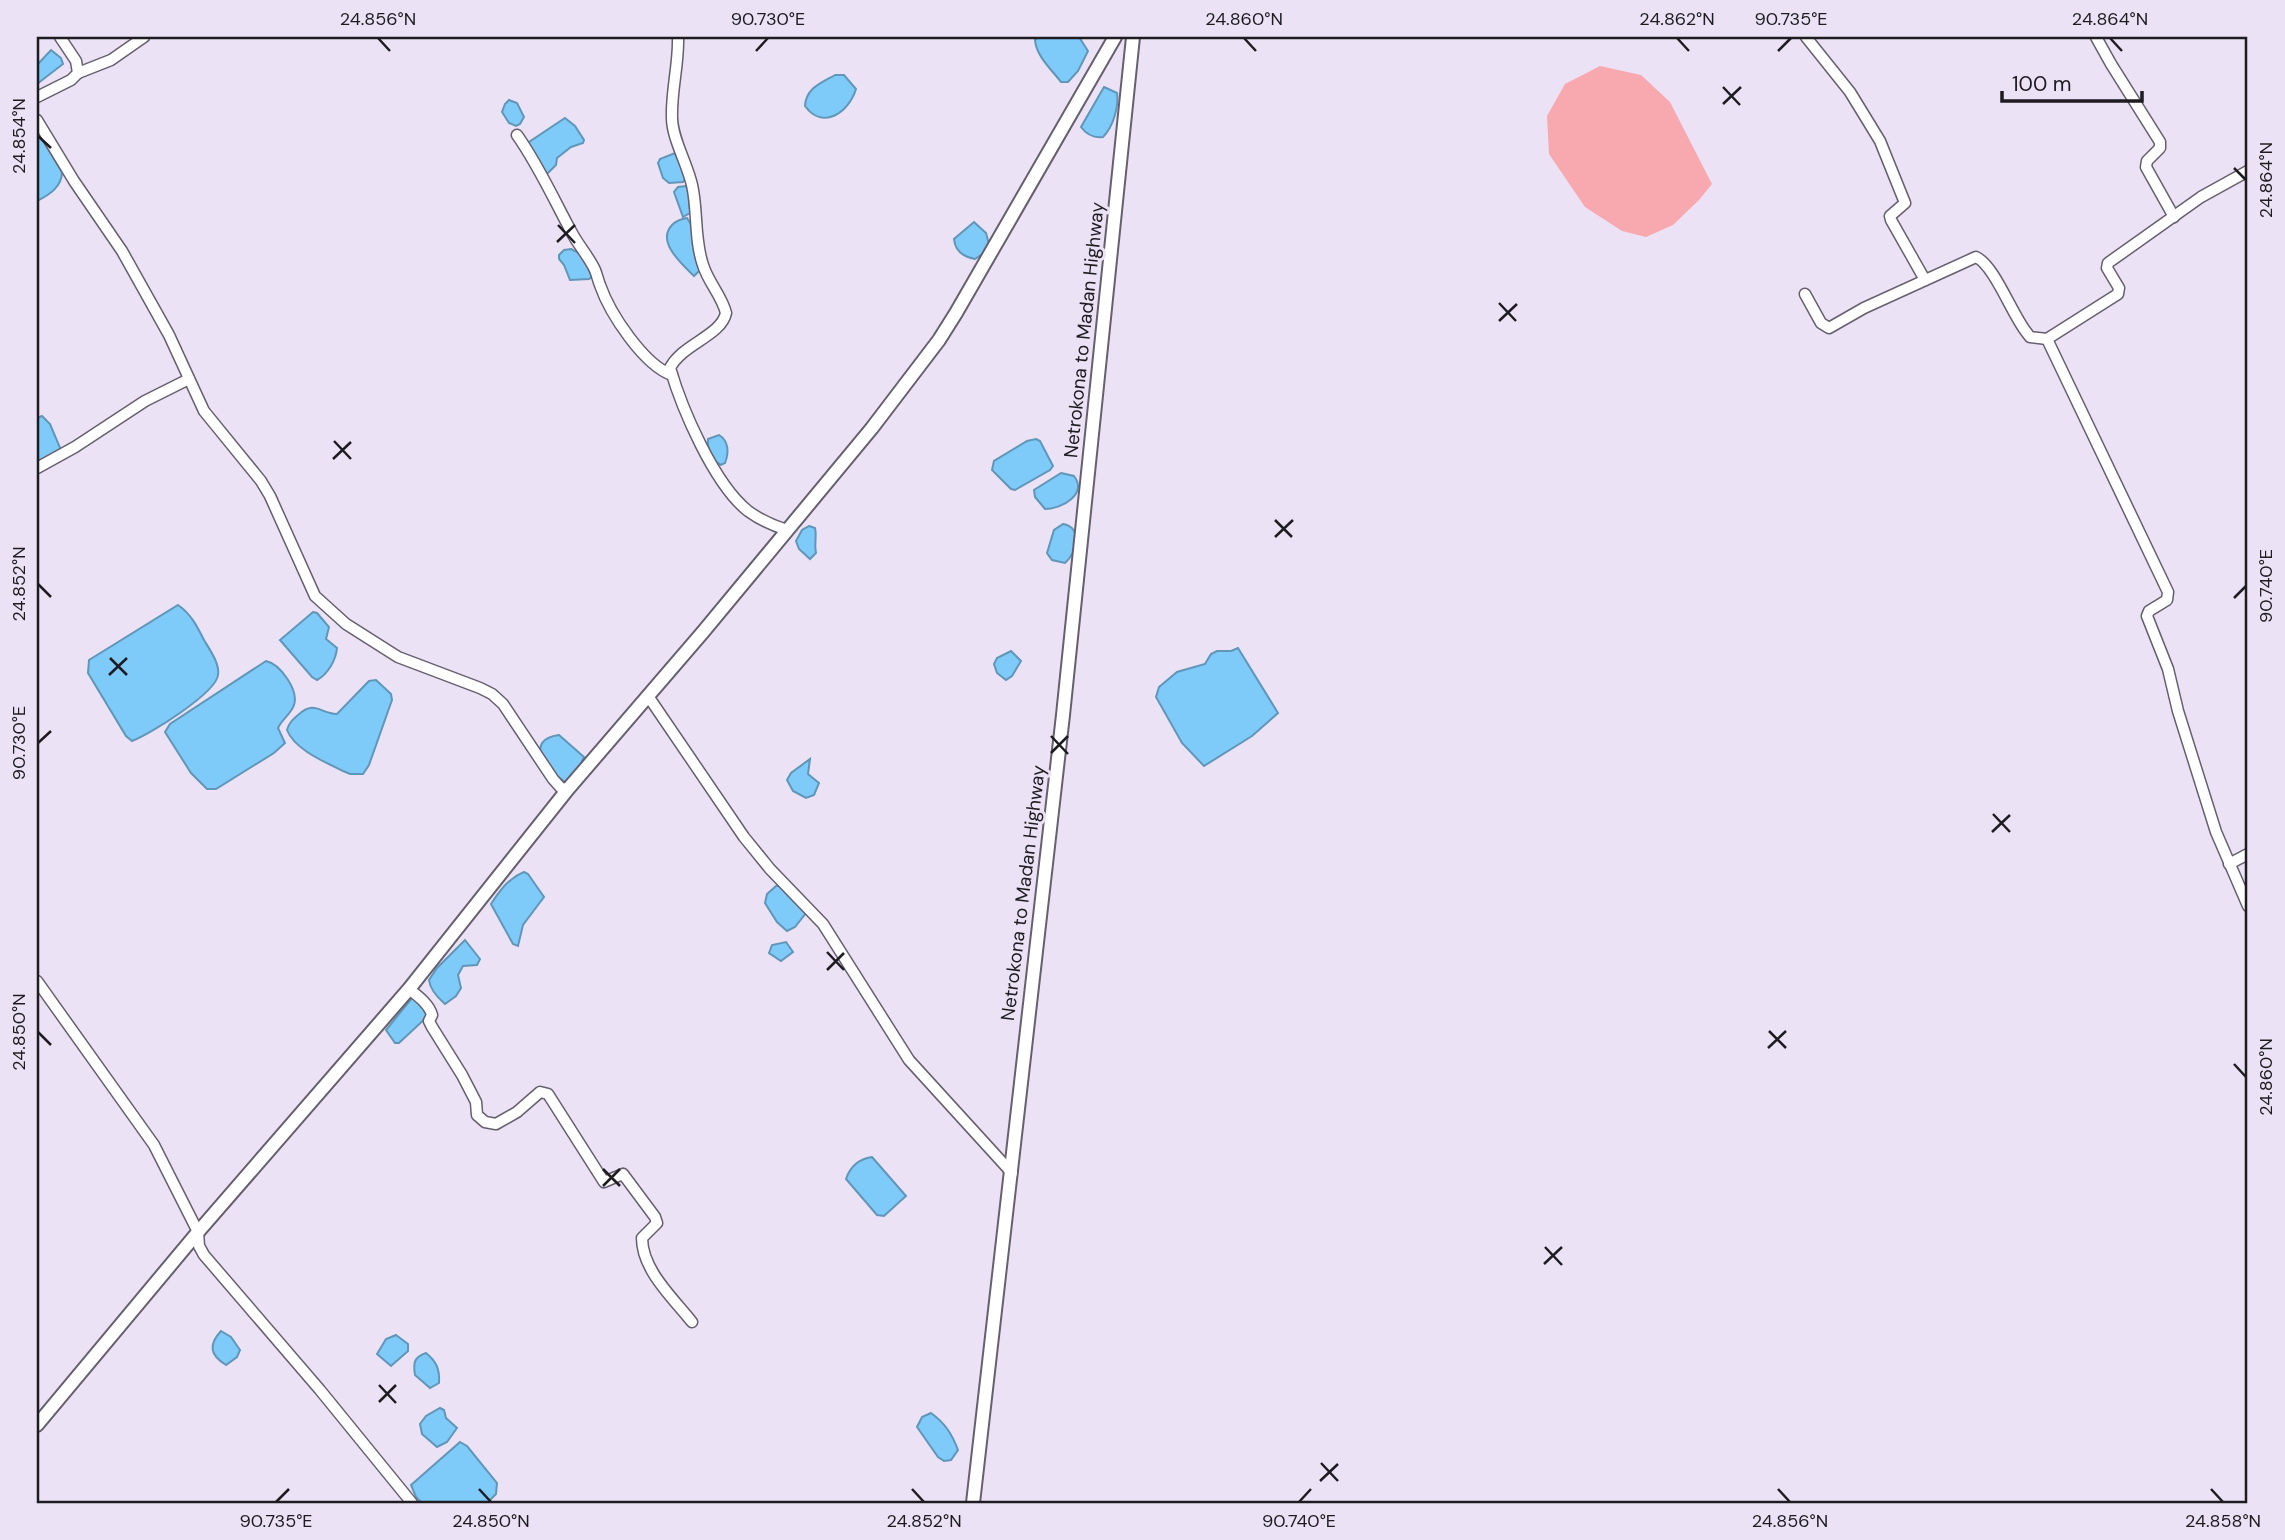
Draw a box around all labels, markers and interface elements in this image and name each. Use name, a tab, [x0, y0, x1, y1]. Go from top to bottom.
text: 24.856°N	[340, 7, 416, 31]
text: 90.730°E	[731, 7, 805, 31]
text: 24.860°N	[1205, 7, 1283, 31]
text: 24.862°N	[1639, 7, 1715, 31]
text: 90.735°E	[1754, 7, 1828, 31]
text: 24.864°N	[2072, 7, 2148, 31]
scale bar	[2002, 60, 2142, 104]
text: 100 m	[2012, 70, 2072, 98]
text: 24.854°N	[7, 98, 31, 174]
text: 24.864°N	[2254, 142, 2278, 218]
street label: Netrokona to Madan Highway	[1058, 200, 1110, 459]
text: 24.852°N	[7, 546, 31, 622]
text: 90.740°E	[2254, 549, 2278, 623]
text: 90.730°E	[7, 706, 31, 780]
street label: Netrokona to Madan Highway	[995, 763, 1051, 1022]
text: 24.850°N	[7, 993, 31, 1071]
text: 24.860°N	[2254, 1038, 2278, 1116]
text: 90.735°E	[239, 1509, 313, 1533]
text: 24.850°N	[452, 1509, 530, 1533]
text: 24.852°N	[886, 1509, 962, 1533]
text: 90.740°E	[1262, 1509, 1336, 1533]
text: 24.856°N	[1752, 1509, 1828, 1533]
text: 24.858°N	[2185, 1509, 2261, 1533]

